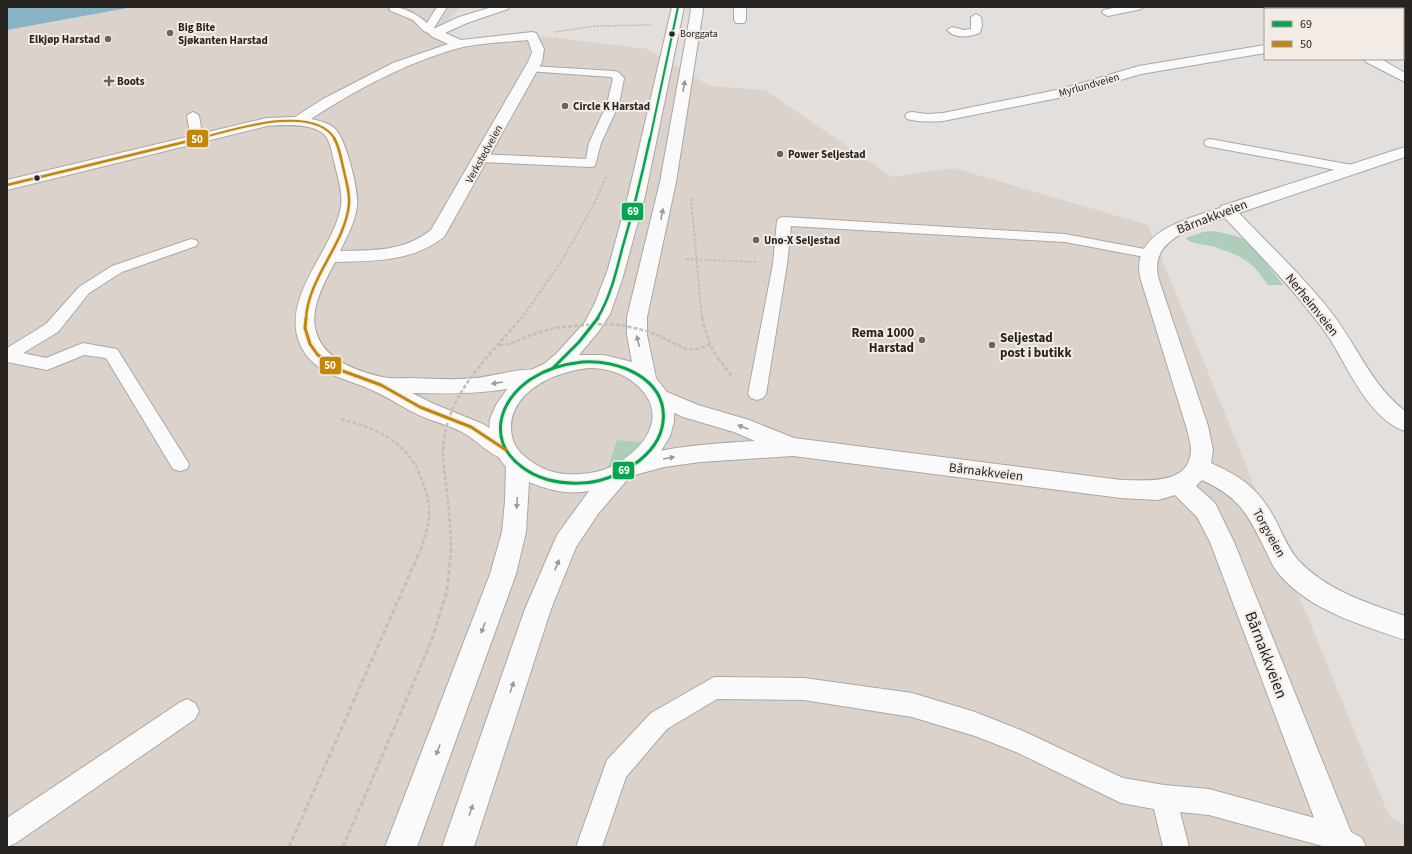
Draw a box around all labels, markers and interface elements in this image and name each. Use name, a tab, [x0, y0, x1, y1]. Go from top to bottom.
legend	[1264, 8, 1404, 60]
text: 69	[1300, 16, 1312, 33]
place label: Big Bite Sjøkanten Harstad	[178, 20, 268, 48]
place label: Borggata	[680, 27, 718, 41]
marker: Big Bite Sjøkanten Harstad	[165, 28, 175, 38]
marker: Borggata	[667, 29, 677, 39]
place label: Elkjøp Harstad	[29, 32, 100, 47]
marker: Elkjøp Harstad	[103, 34, 113, 44]
text: 50	[1300, 36, 1312, 53]
street label: Myrlundveien	[1057, 69, 1121, 101]
place label: Boots	[117, 74, 145, 89]
marker: Boots	[104, 76, 114, 86]
one-way arrow	[681, 80, 687, 92]
place label: Circle K Harstad	[573, 99, 650, 114]
marker: Circle K Harstad	[560, 101, 570, 111]
street label: Verkstedveien	[462, 122, 506, 186]
line badge: 50	[186, 129, 209, 148]
text: 50	[191, 132, 203, 147]
place label: Power Seljestad	[788, 147, 866, 162]
marker: Power Seljestad	[775, 149, 785, 159]
unlabelled marker	[32, 173, 42, 183]
street label: Bårnakkveien	[1174, 195, 1250, 239]
line badge: 69	[621, 202, 644, 221]
text: 69	[627, 204, 639, 219]
one-way arrow	[659, 208, 665, 221]
place label: Uno-X Seljestad	[764, 233, 840, 248]
marker: Uno-X Seljestad	[751, 235, 761, 245]
street label: Nerheimveien	[1281, 270, 1343, 340]
place label: Rema 1000 Harstad	[851, 324, 914, 357]
place label: Seljestad post i butikk	[1000, 329, 1072, 362]
one-way arrow	[635, 335, 641, 348]
marker: Rema 1000 Harstad	[917, 335, 927, 345]
marker: Seljestad post i butikk	[987, 340, 997, 350]
line badge: 50	[319, 356, 342, 375]
text: 50	[324, 358, 336, 373]
one-way arrow	[490, 380, 503, 386]
one-way arrow	[737, 424, 749, 430]
one-way arrow	[663, 454, 675, 460]
street label: Bårnakkveien	[948, 459, 1024, 485]
line badge: 69	[612, 461, 635, 480]
text: 69	[618, 463, 630, 478]
one-way arrow	[513, 497, 520, 509]
street label: Torgveien	[1248, 505, 1290, 561]
one-way arrow	[554, 558, 560, 570]
street label: Bårnakkveien	[1239, 608, 1293, 702]
one-way arrow	[480, 622, 486, 634]
one-way arrow	[509, 680, 515, 692]
one-way arrow	[435, 744, 441, 756]
one-way arrow	[468, 804, 474, 816]

